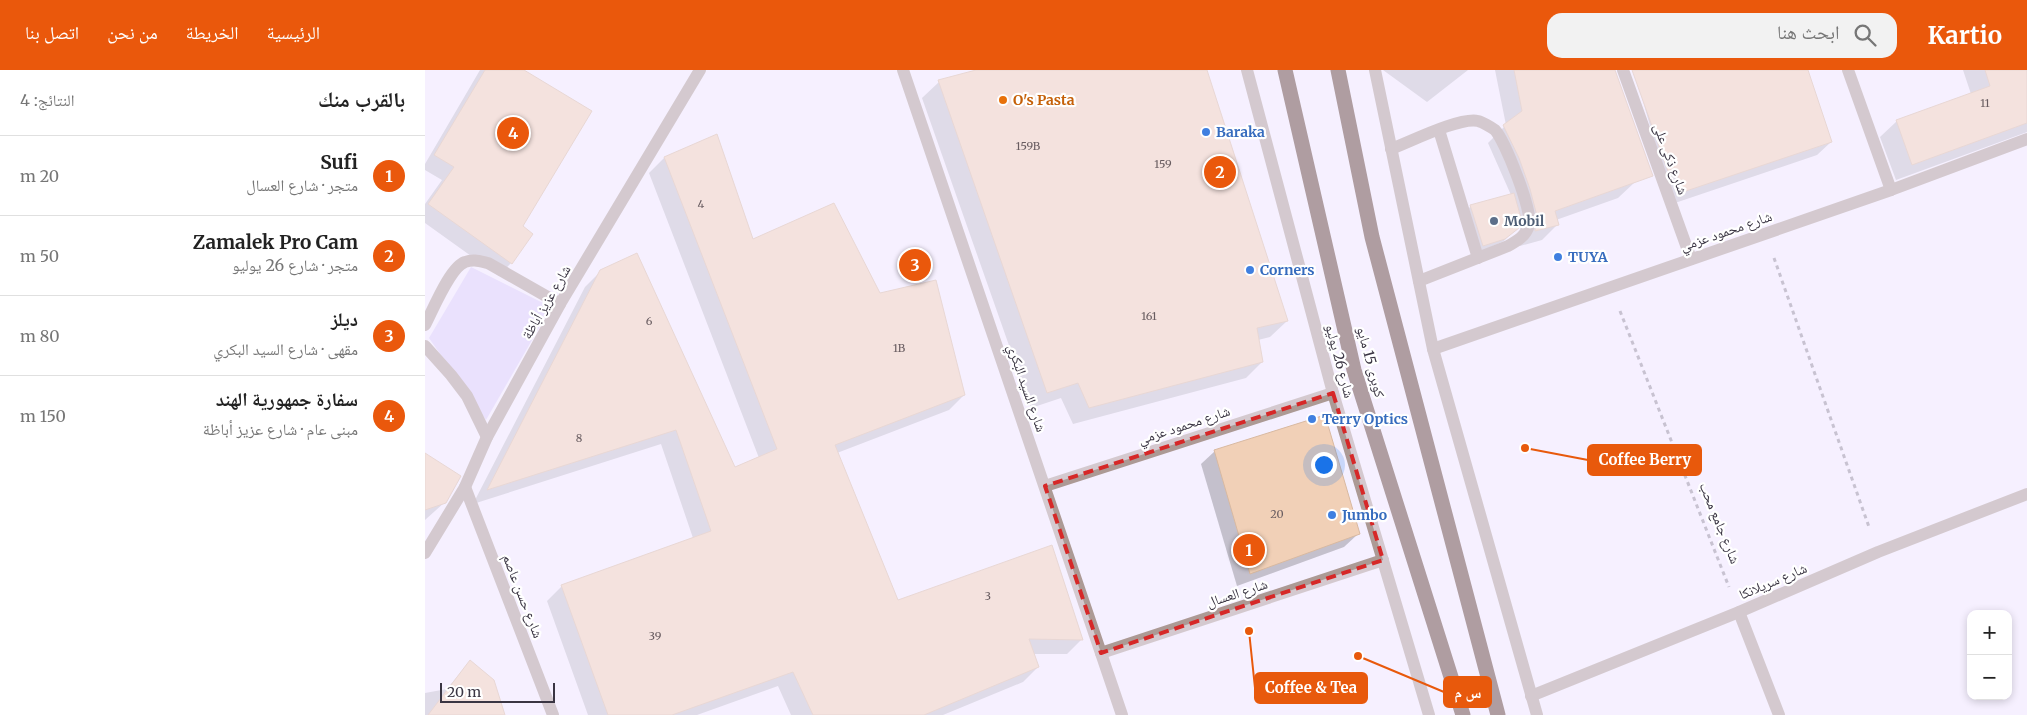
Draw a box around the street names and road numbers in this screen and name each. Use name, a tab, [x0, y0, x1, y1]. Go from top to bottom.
street label: شارع ذكى على	[1649, 121, 1692, 197]
street label: شارع محمود عزمي	[1678, 207, 1775, 258]
street label: شارع عزيز أباظة	[518, 262, 575, 343]
street label: شارع 26 يوليو	[1321, 322, 1358, 400]
street label: كوبرى 15 مايو	[1353, 325, 1389, 400]
street label: شارع السيد البكري	[1001, 342, 1050, 435]
street label: شارع محمود عزمي	[1136, 402, 1233, 451]
street label: شارع جامع محب	[1695, 480, 1744, 567]
street label: شارع حسن عاصم	[498, 551, 547, 641]
street label: شارع سريلانكا	[1736, 559, 1810, 604]
street label: شارع العسال	[1204, 575, 1270, 612]

